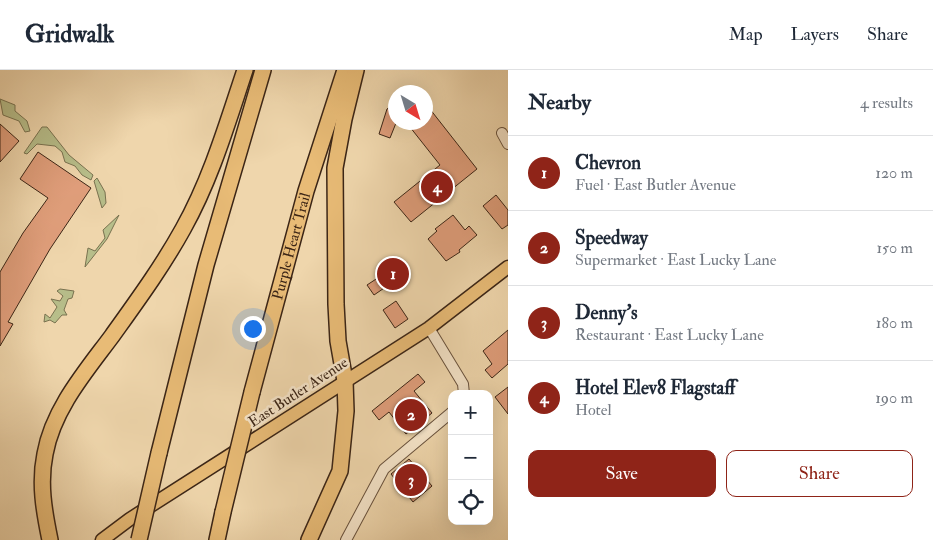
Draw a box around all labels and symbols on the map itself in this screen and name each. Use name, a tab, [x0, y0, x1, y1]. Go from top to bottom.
north arrow	[388, 85, 433, 130]
pin: 4	[421, 168, 453, 206]
street label: Purple Heart Trail	[268, 190, 315, 302]
pin: 1	[377, 255, 409, 293]
your location	[240, 316, 266, 342]
street label: East Butler Avenue	[245, 353, 352, 432]
pin: 2	[395, 396, 427, 434]
pin: 3	[395, 461, 427, 499]

